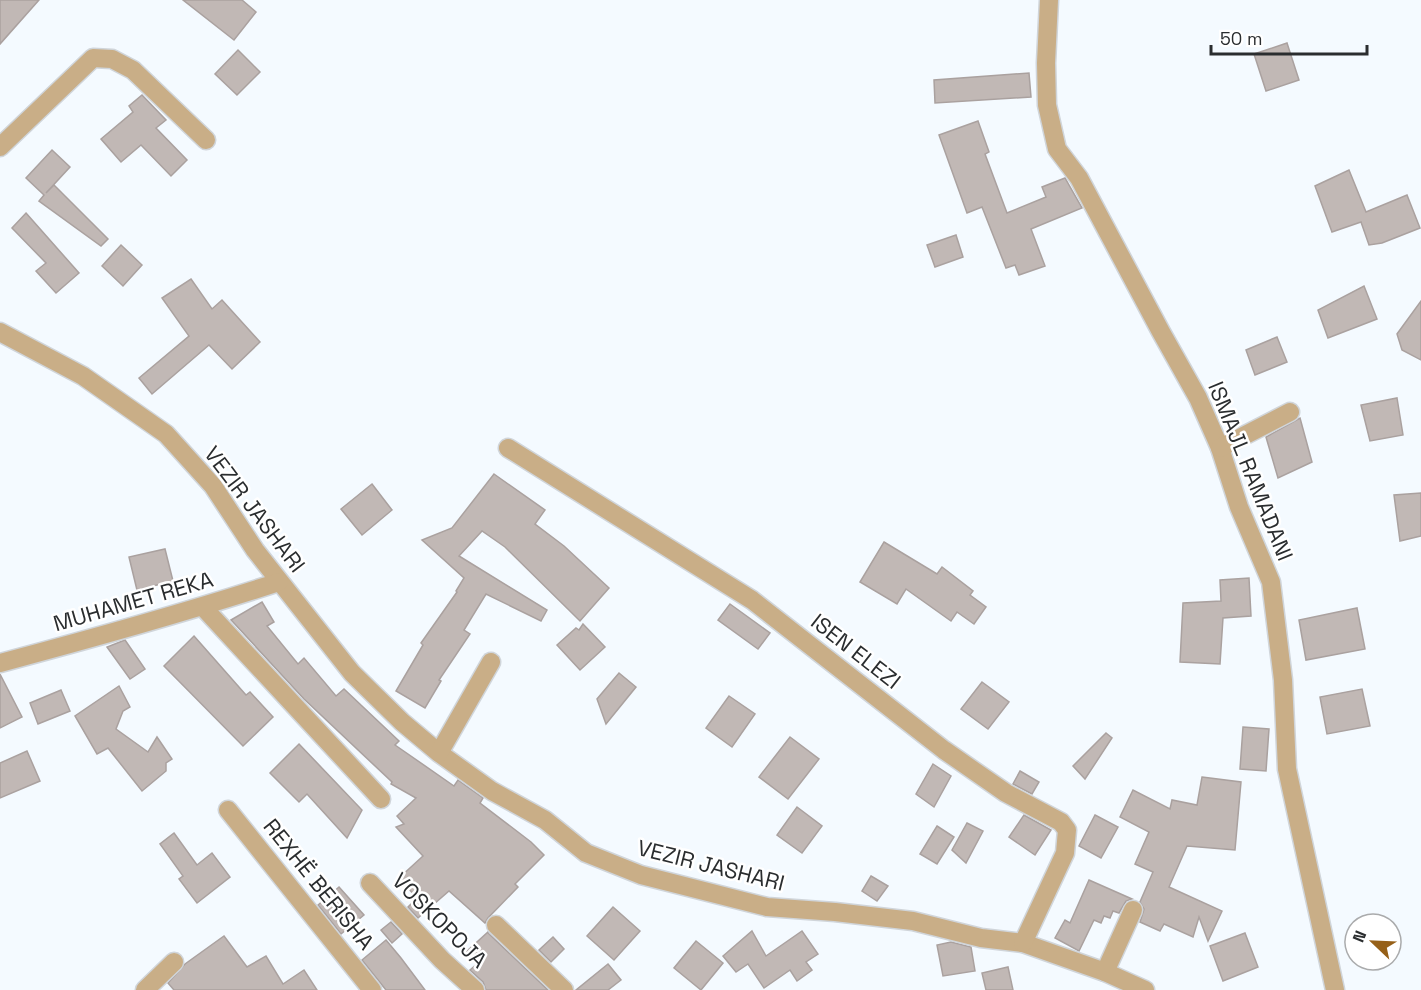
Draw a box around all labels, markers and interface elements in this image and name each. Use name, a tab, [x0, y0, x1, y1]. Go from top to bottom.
scale bar	[1211, 18, 1367, 56]
text: 50 m	[1220, 27, 1262, 50]
street label: ISMAJL RAMADANI	[1202, 377, 1300, 565]
street label: VEZIR JASHARI	[198, 440, 312, 578]
street label: MUHAMET REKA	[50, 565, 216, 637]
street label: ISEN ELEZI	[805, 607, 907, 695]
street label: REXHË BERISHA	[258, 813, 381, 955]
street label: VEZIR JASHARI	[634, 833, 788, 897]
street label: VOSKOPOJA	[387, 867, 494, 974]
north arrow	[1343, 912, 1403, 972]
text: N	[1348, 927, 1371, 945]

